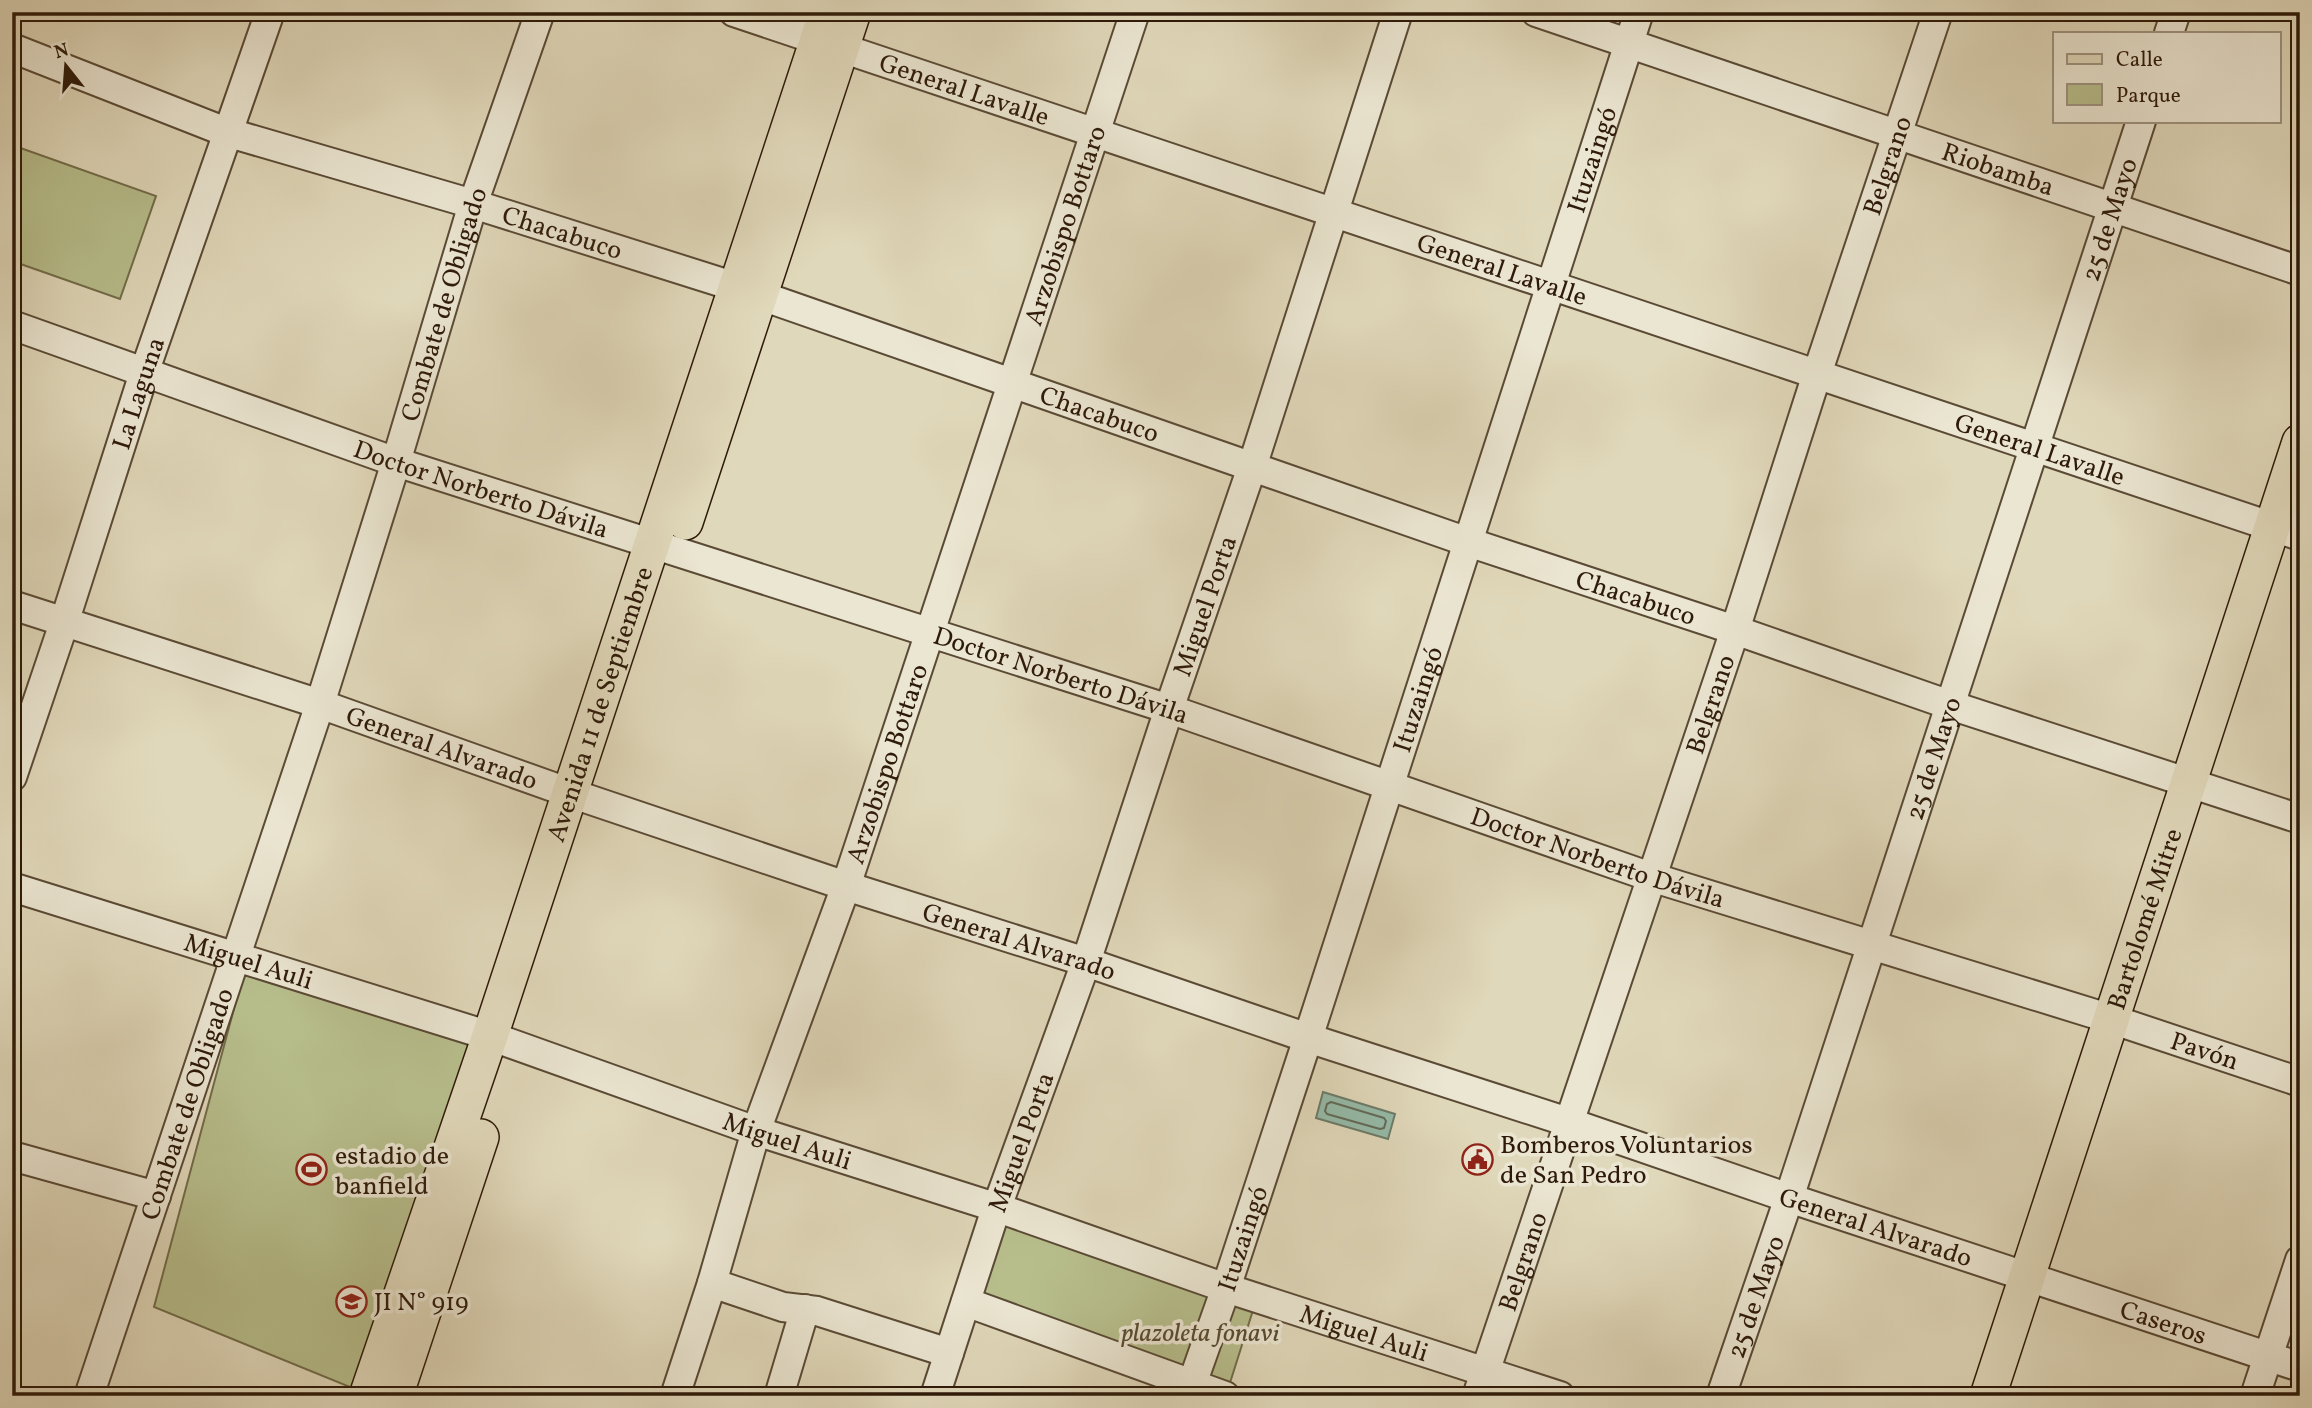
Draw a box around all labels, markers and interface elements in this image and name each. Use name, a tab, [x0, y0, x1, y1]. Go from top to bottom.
north arrow	[32, 32, 102, 102]
legend	[2053, 32, 2280, 122]
text: N	[51, 37, 72, 66]
street label: General Lavalle	[874, 46, 1054, 136]
text: Calle	[2116, 46, 2163, 75]
text: Parque	[2116, 82, 2181, 111]
street label: Ituzaingó	[1559, 103, 1627, 218]
street label: Belgrano	[1855, 112, 1922, 221]
street label: Arzobispo Bottaro	[1016, 121, 1116, 331]
street label: Riobamba	[1937, 135, 2059, 206]
street label: 25 de Mayo	[2074, 154, 2148, 286]
street label: Combate de Obligado	[393, 183, 497, 426]
street label: Chacabuco	[497, 198, 627, 270]
street label: General Lavalle	[1412, 226, 1591, 316]
street label: La Laguna	[105, 332, 175, 455]
street label: Chacabuco	[1034, 378, 1164, 453]
street label: General Lavalle	[1949, 406, 2129, 496]
street label: Doctor Norberto Dávila	[348, 432, 613, 549]
street label: Miguel Porta	[1165, 531, 1247, 682]
street label: Avenida 11 de Septiembre	[539, 562, 663, 847]
street label: Chacabuco	[1571, 563, 1700, 636]
street label: Doctor Norberto Dávila	[928, 619, 1193, 734]
street label: Ituzaingó	[1385, 642, 1453, 757]
street label: Belgrano	[1678, 650, 1745, 759]
street label: Arzobispo Bottaro	[838, 660, 938, 869]
street label: 25 de Mayo	[1898, 692, 1972, 825]
street label: General Alvarado	[340, 699, 542, 800]
street label: Doctor Norberto Dávila	[1465, 799, 1729, 919]
street label: Bartolomé Mitre	[2099, 824, 2192, 1015]
street label: General Alvarado	[917, 895, 1120, 991]
street label: Miguel Auli	[179, 926, 317, 1000]
street label: Combate de Obligado	[133, 984, 244, 1225]
street label: Pavón	[2165, 1024, 2243, 1080]
street label: Miguel Porta	[980, 1068, 1064, 1218]
street label: Miguel Auli	[717, 1105, 856, 1180]
place label: Bomberos Voluntarios de San Pedro	[1500, 1128, 1753, 1194]
place label: estadio de banfield	[335, 1139, 449, 1205]
public building icon: Bomberos Voluntarios de San Pedro	[1460, 1142, 1494, 1176]
sports icon: estadio de banfield	[295, 1153, 329, 1187]
street label: General Alvarado	[1774, 1180, 1976, 1277]
street label: Ituzaingó	[1210, 1181, 1278, 1297]
street label: Belgrano	[1491, 1208, 1558, 1317]
street label: 25 de Mayo	[1719, 1231, 1795, 1364]
school or university icon: JI N° 919	[334, 1284, 368, 1318]
place label: JI N° 919	[374, 1285, 469, 1321]
street label: Caseros	[2115, 1293, 2211, 1355]
street label: Miguel Auli	[1295, 1297, 1433, 1372]
park label: plazoleta fonavi	[1121, 1316, 1280, 1352]

